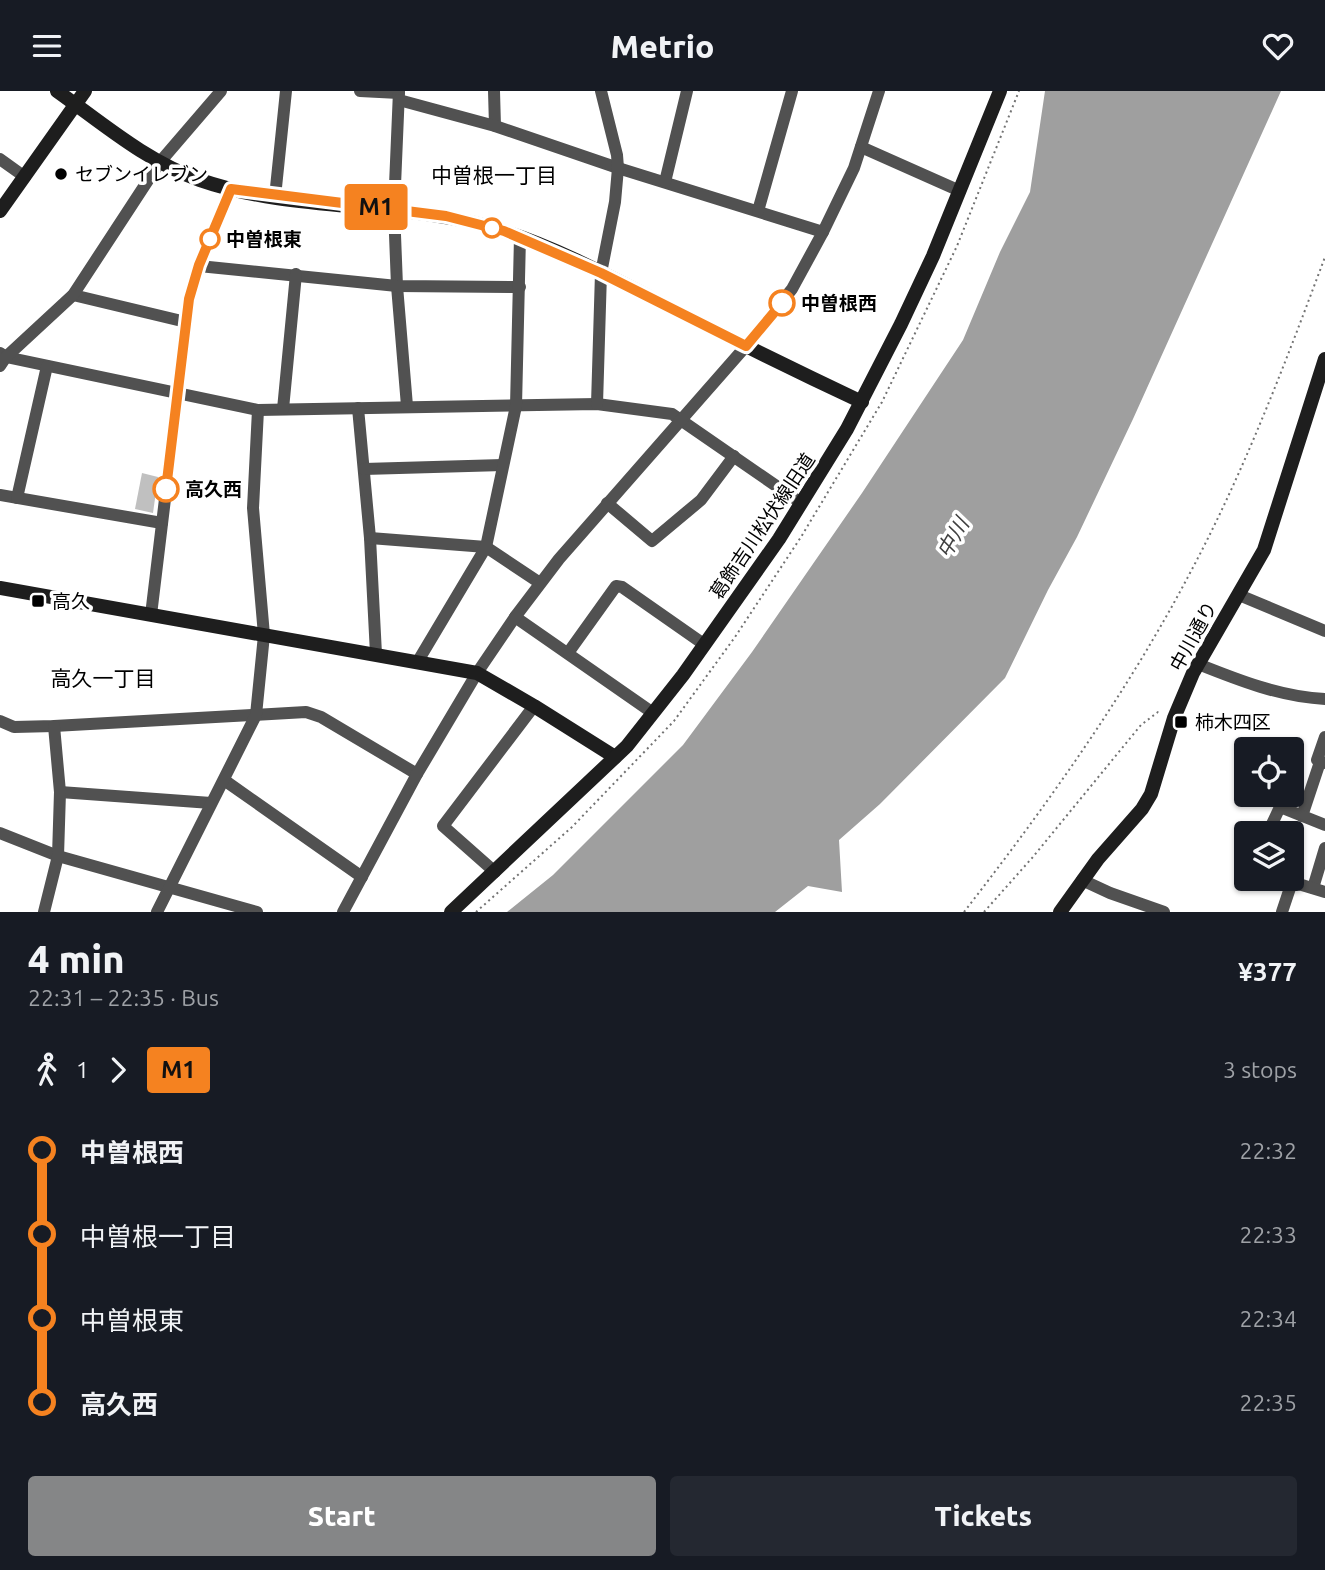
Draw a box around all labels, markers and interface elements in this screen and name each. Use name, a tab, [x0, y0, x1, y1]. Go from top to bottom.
icon: menu	[28, 27, 66, 65]
icon: heart	[1259, 27, 1297, 65]
text: Metrio	[611, 28, 714, 64]
place label: セブンイレブン	[75, 163, 208, 185]
district label: 中曽根一丁目	[431, 163, 557, 187]
marker: セブンイレブン	[53, 166, 69, 182]
line badge: M1	[344, 184, 408, 230]
text: M1	[359, 193, 393, 220]
unlabelled marker	[482, 218, 502, 238]
place label: 中曽根東	[226, 228, 302, 250]
marker: 中曽根東	[200, 229, 220, 249]
marker: 中曽根西	[769, 290, 795, 316]
place label: 中曽根西	[801, 292, 877, 314]
street label: 葛飾吉川松伏線旧道	[705, 449, 819, 603]
marker: 高久西	[153, 476, 179, 502]
place label: 高久西	[185, 478, 242, 500]
water label: 中川	[931, 512, 974, 562]
place label: 高久	[52, 590, 90, 612]
marker: 高久	[30, 593, 46, 609]
street label: 中川通り	[1165, 597, 1221, 675]
district label: 高久一丁目	[51, 666, 156, 690]
place label: 柿木四区	[1195, 711, 1271, 733]
marker: 柿木四区	[1173, 714, 1189, 730]
map controls	[1234, 737, 1304, 891]
button: locate	[1234, 737, 1304, 807]
button: layers	[1234, 821, 1304, 891]
text: 4 min	[28, 938, 125, 980]
text: ¥377	[1238, 957, 1297, 986]
text: 22:31 – 22:35 · Bus	[28, 985, 219, 1010]
icon: walk	[28, 1051, 66, 1089]
icon: forward	[99, 1051, 137, 1089]
text: M1	[161, 1056, 196, 1083]
text: 1	[76, 1057, 89, 1082]
text: 3 stops	[1223, 1057, 1297, 1082]
text: 中曽根西	[80, 1138, 184, 1167]
text: 22:32	[1239, 1138, 1297, 1163]
text: 中曽根一丁目	[80, 1222, 236, 1251]
text: 22:33	[1239, 1222, 1297, 1247]
text: 中曽根東	[80, 1306, 184, 1335]
text: 22:34	[1239, 1306, 1297, 1331]
text: 高久西	[80, 1390, 158, 1419]
text: 22:35	[1239, 1390, 1297, 1415]
button: Start	[28, 1476, 656, 1556]
button: Tickets	[670, 1476, 1297, 1556]

